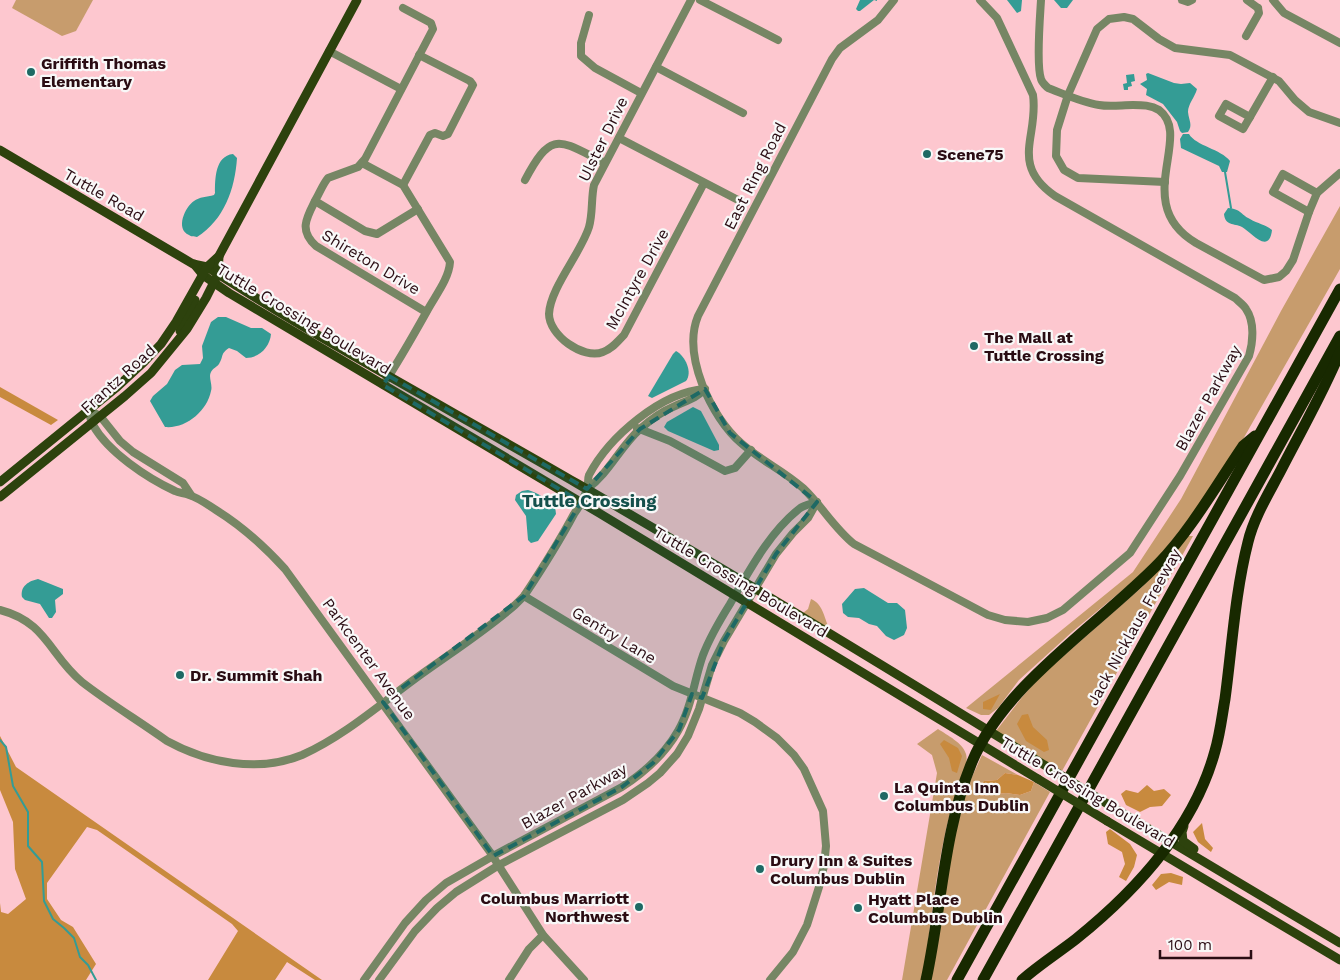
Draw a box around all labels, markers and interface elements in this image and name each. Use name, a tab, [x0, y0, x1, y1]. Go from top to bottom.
place label: Griffith Thomas Elementary	[41, 54, 166, 91]
marker: Griffith Thomas Elementary	[25, 66, 37, 78]
street label: Ulster Drive	[574, 94, 632, 184]
street label: East Ring Road	[720, 119, 790, 233]
place label: Scene75	[937, 145, 1004, 164]
marker: Scene75	[921, 148, 933, 160]
street label: Tuttle Road	[60, 164, 148, 226]
street label: Shireton Drive	[318, 225, 424, 299]
street label: McIntyre Drive	[601, 225, 673, 333]
street label: Tuttle Crossing Boulevard	[214, 259, 394, 379]
place label: The Mall at Tuttle Crossing	[984, 328, 1104, 365]
street label: Frantz Road	[77, 340, 159, 418]
marker: The Mall at Tuttle Crossing	[968, 340, 980, 352]
street label: Blazer Parkway	[1171, 341, 1245, 454]
district label: Tuttle Crossing	[522, 490, 657, 511]
street label: Tuttle Crossing Boulevard	[651, 522, 831, 642]
street label: Jack Nicklaus Freeway	[1083, 545, 1185, 709]
street label: Parkcenter Avenue	[319, 595, 419, 723]
street label: Gentry Lane	[568, 602, 660, 668]
place label: Dr. Summit Shah	[190, 666, 322, 685]
marker: Dr. Summit Shah	[174, 669, 186, 681]
street label: Tuttle Crossing Boulevard	[998, 732, 1178, 852]
street label: Blazer Parkway	[518, 759, 631, 833]
place label: La Quinta Inn Columbus Dublin	[894, 778, 1029, 815]
marker: La Quinta Inn Columbus Dublin	[878, 790, 890, 802]
place label: Drury Inn & Suites Columbus Dublin	[770, 851, 913, 888]
marker: Drury Inn & Suites Columbus Dublin	[754, 863, 766, 875]
place label: Columbus Marriott Northwest	[480, 889, 629, 926]
place label: Hyatt Place Columbus Dublin	[868, 890, 1003, 927]
marker: Columbus Marriott Northwest	[633, 901, 645, 913]
marker: Hyatt Place Columbus Dublin	[852, 902, 864, 914]
scale bar	[1160, 928, 1251, 960]
text: 100 m	[1168, 936, 1212, 954]

